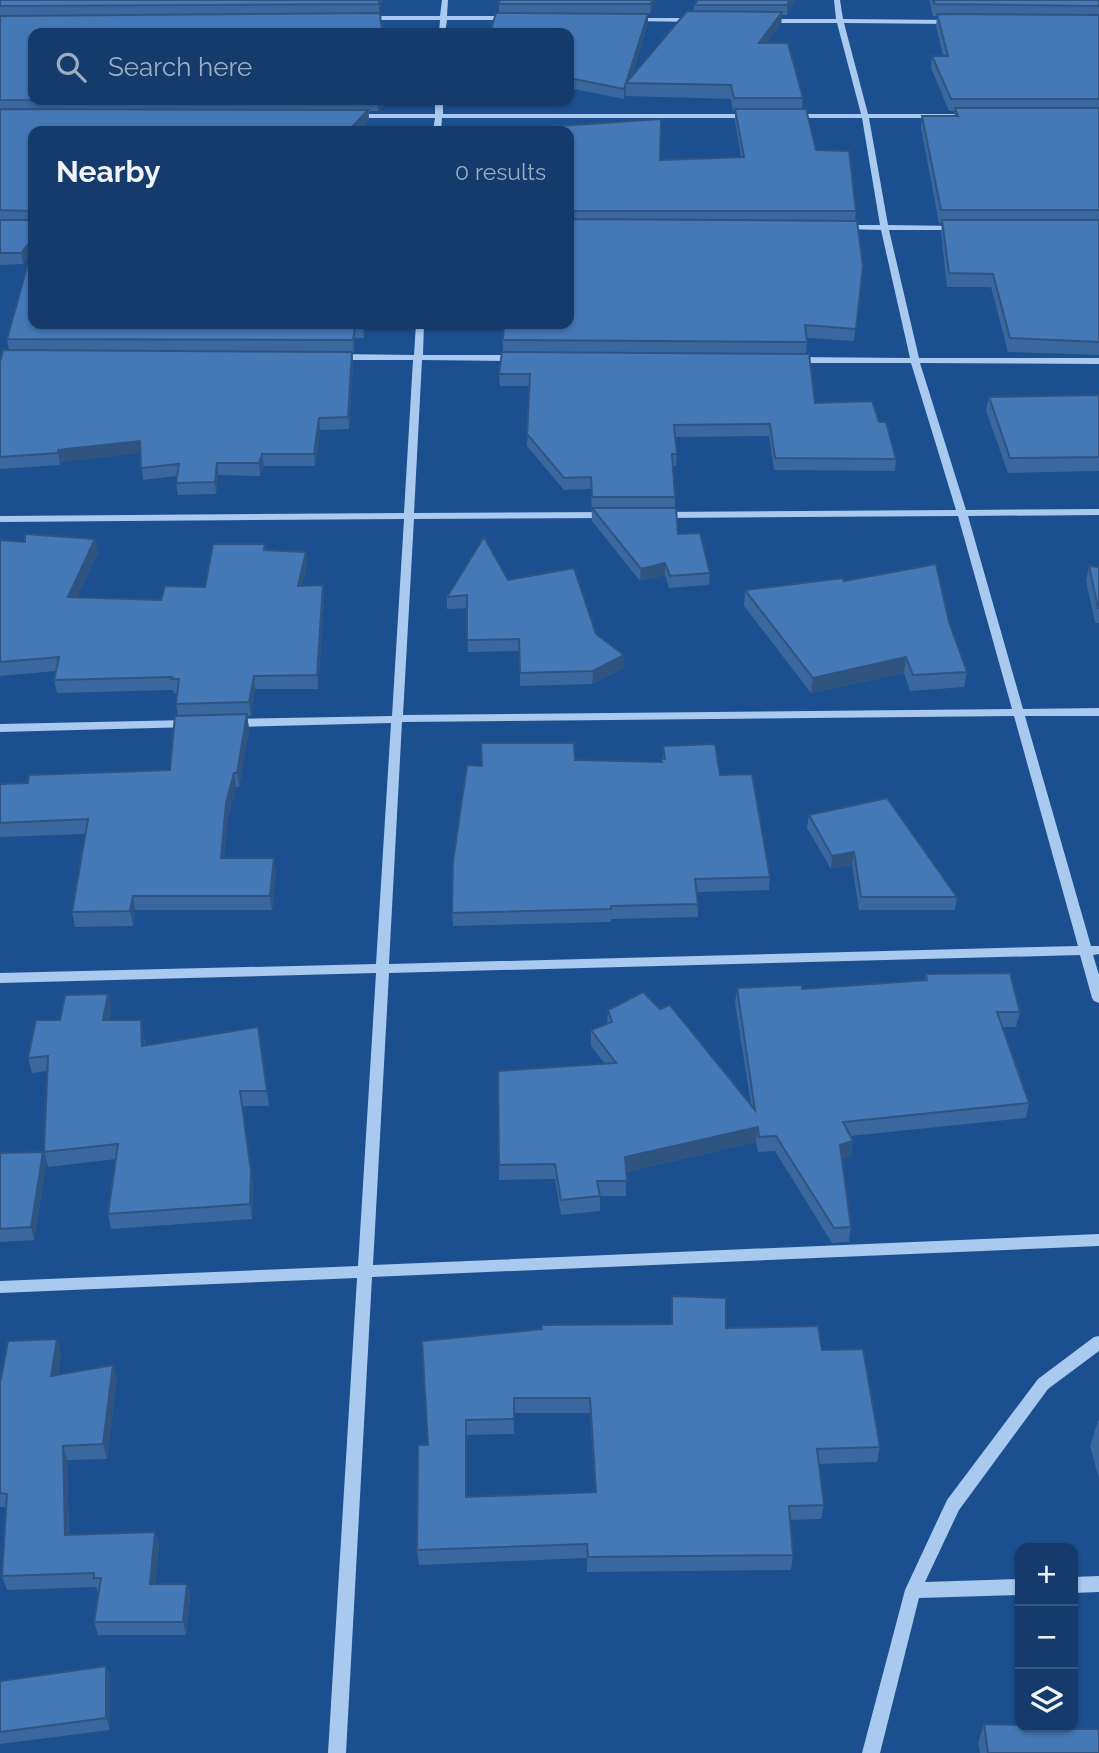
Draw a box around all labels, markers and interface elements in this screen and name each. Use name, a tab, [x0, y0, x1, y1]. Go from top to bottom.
search box	[28, 28, 574, 105]
icon: search	[52, 48, 90, 86]
text: Search here	[108, 52, 252, 82]
text: Nearby	[56, 154, 160, 189]
text: 0 results	[455, 158, 546, 185]
map controls	[1015, 1543, 1078, 1732]
button: +	[1015, 1543, 1078, 1606]
button: −	[1015, 1606, 1078, 1669]
button: layers	[1015, 1669, 1078, 1732]

